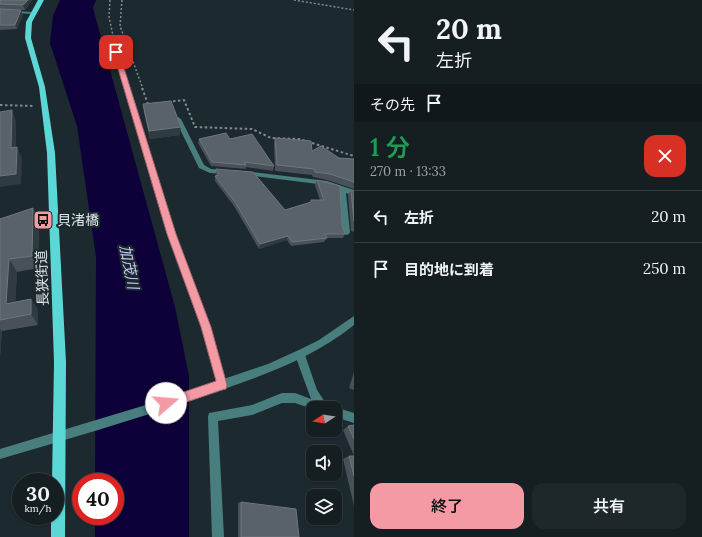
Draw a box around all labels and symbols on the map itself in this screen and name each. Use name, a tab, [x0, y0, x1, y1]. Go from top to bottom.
pin	[99, 35, 133, 69]
bus stop icon: 貝渚橋	[32, 209, 54, 231]
place label: 貝渚橋	[57, 211, 99, 229]
water label: 加茂川	[116, 243, 143, 293]
street label: 長狭街道	[32, 250, 52, 306]
position arrow	[145, 382, 187, 424]
north arrow	[306, 401, 342, 437]
speed limit sign: 40	[72, 473, 124, 525]

